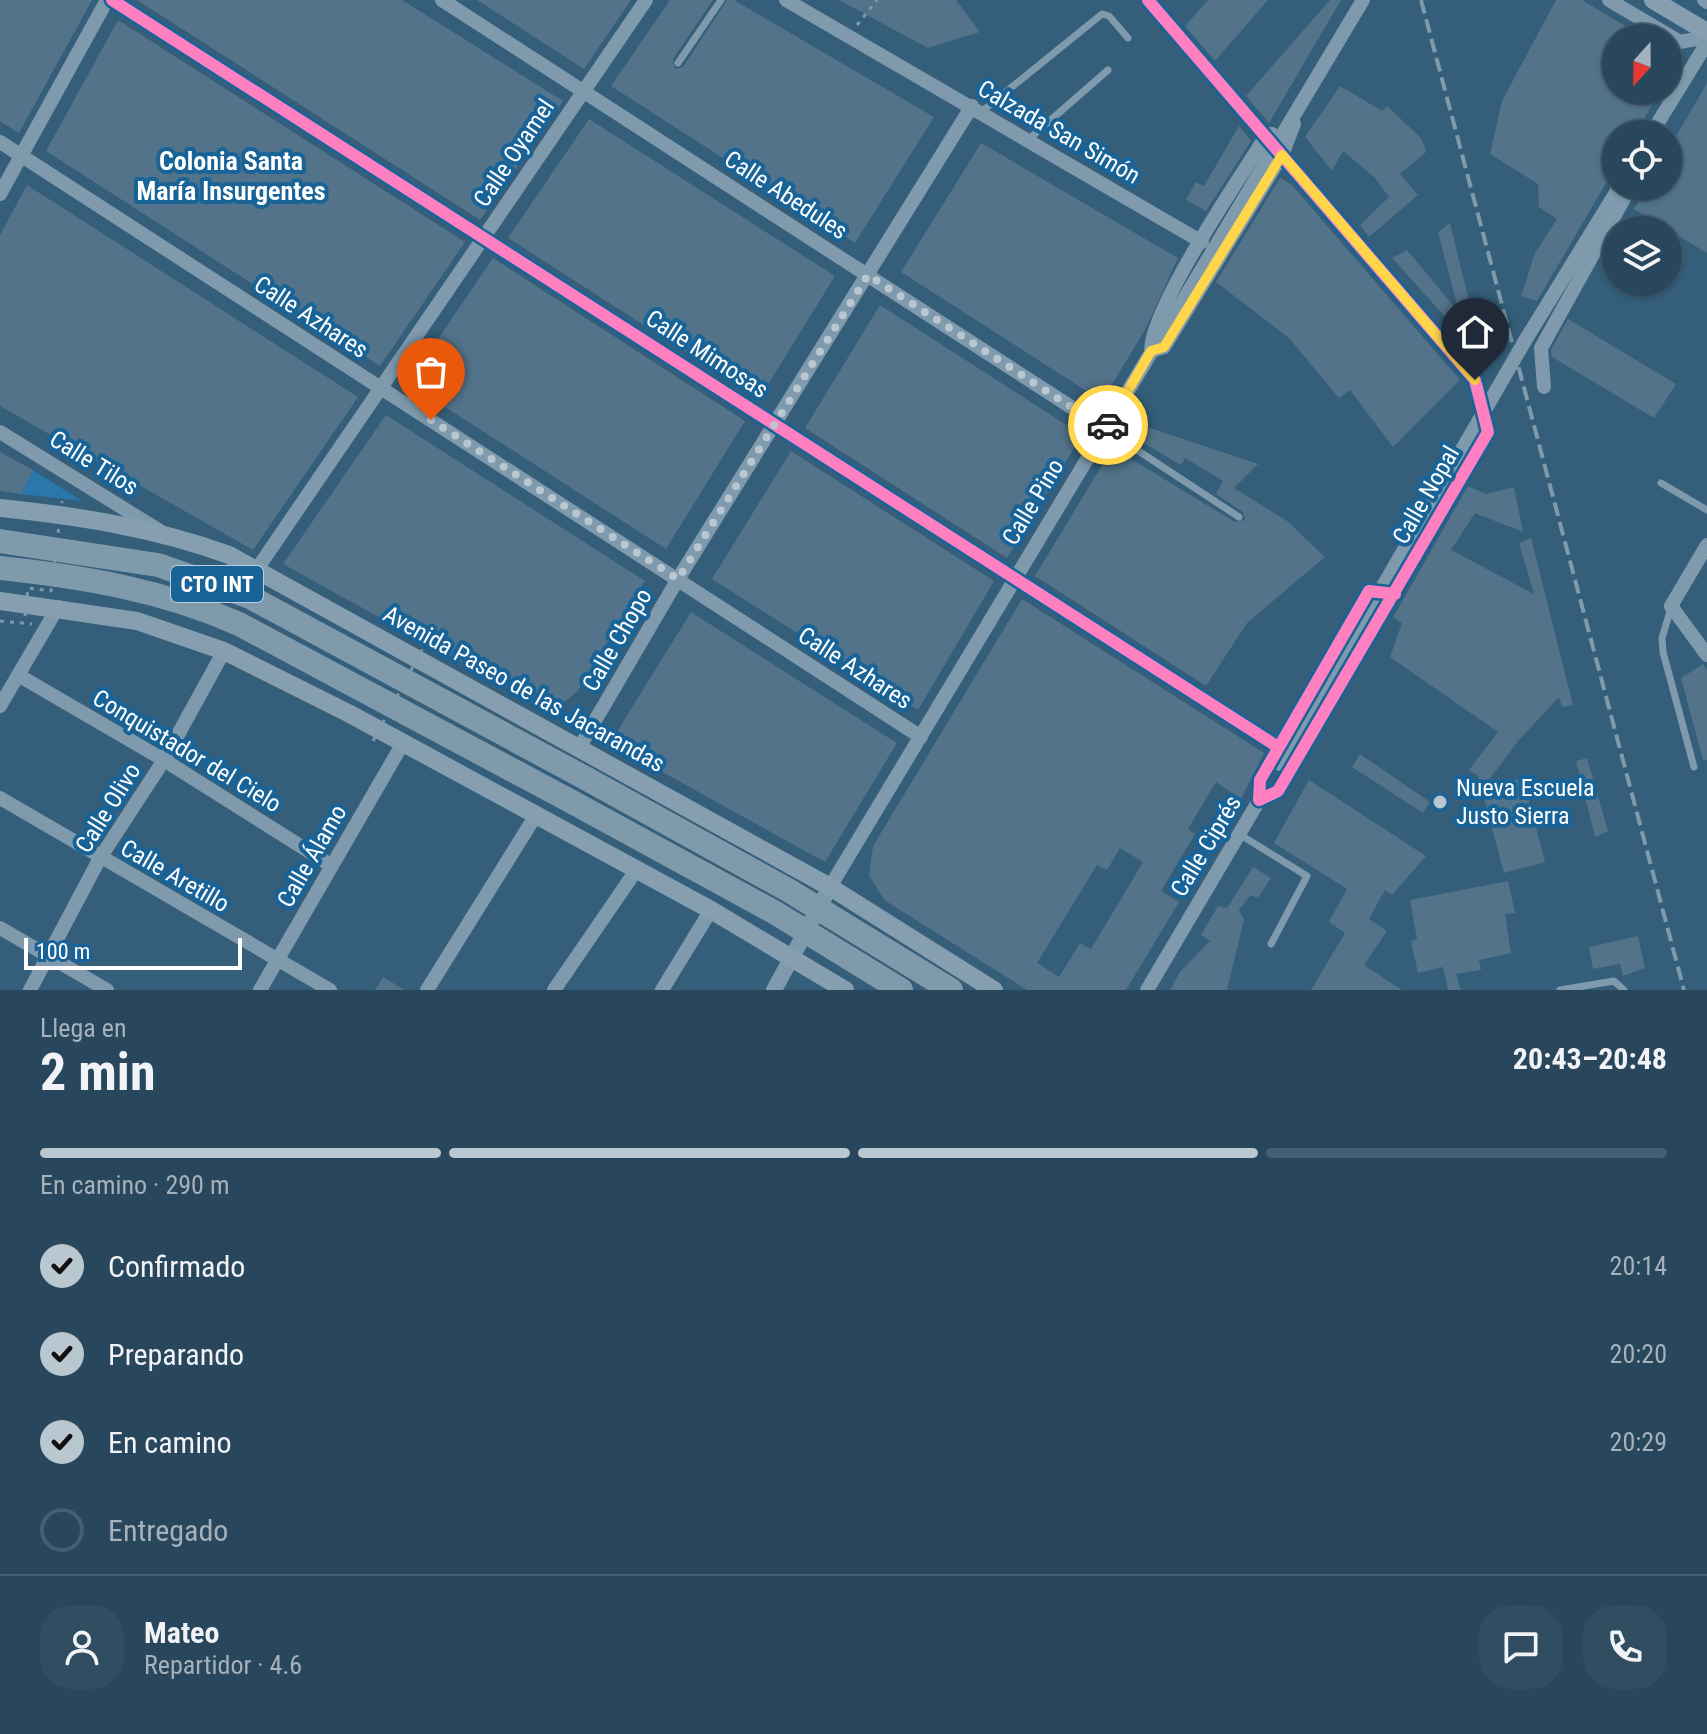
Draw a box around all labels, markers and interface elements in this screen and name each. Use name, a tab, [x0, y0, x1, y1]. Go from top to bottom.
north arrow	[1602, 24, 1682, 104]
map controls	[1602, 24, 1682, 296]
street label: Calzada San Simón	[973, 74, 1145, 190]
street label: Calle Oyamel	[468, 94, 560, 212]
button: locate	[1602, 120, 1682, 200]
street label: Calle Abedules	[719, 145, 853, 245]
district label: Colonia Santa María Insurgentes	[137, 146, 325, 206]
button: layers	[1602, 216, 1682, 296]
street label: Calle Azhares	[249, 270, 373, 364]
pin	[1441, 298, 1509, 380]
street label: Calle Mimosas	[641, 304, 773, 404]
icon: home	[1453, 310, 1497, 354]
pin	[397, 338, 465, 420]
icon: bag	[409, 350, 453, 394]
courier	[1068, 385, 1148, 465]
icon: car	[1086, 403, 1130, 447]
street label: Calle Tilos	[45, 425, 143, 501]
street label: Calle Nopal	[1387, 441, 1465, 549]
street label: Calle Pino	[996, 454, 1070, 550]
road number: CTO INT	[171, 566, 263, 602]
street label: Calle Chopo	[576, 584, 658, 696]
street label: Avenida Paseo de las Jacarandas	[378, 600, 670, 778]
street label: Calle Azhares	[793, 621, 917, 715]
street label: Conquistador del Cielo	[88, 684, 286, 818]
street label: Calle Olivo	[70, 758, 146, 858]
place label: Nueva Escuela Justo Sierra	[1456, 774, 1594, 830]
street label: Calle Ciprés	[1165, 790, 1247, 902]
marker: Nueva Escuela Justo Sierra	[1431, 793, 1449, 811]
street label: Calle Álamo	[271, 800, 353, 912]
street label: Calle Aretillo	[116, 834, 234, 918]
scale bar	[24, 934, 242, 970]
text: 100 m	[36, 939, 90, 964]
text: Llega en	[40, 1013, 127, 1043]
text: 20:43–20:48	[1513, 1041, 1667, 1076]
text: 2 min	[40, 1042, 156, 1103]
text: En camino · 290 m	[40, 1170, 229, 1200]
icon: check	[40, 1244, 84, 1288]
text: Confirmado	[108, 1249, 245, 1284]
text: 20:14	[1610, 1251, 1667, 1281]
icon: check	[40, 1332, 84, 1376]
text: Preparando	[108, 1337, 244, 1372]
text: 20:20	[1610, 1339, 1667, 1369]
icon: check	[40, 1420, 84, 1464]
text: En camino	[108, 1425, 232, 1460]
text: 20:29	[1610, 1427, 1667, 1457]
text: Entregado	[108, 1513, 228, 1548]
button: person	[40, 1605, 124, 1689]
button: chat	[1479, 1605, 1563, 1689]
button: phone	[1583, 1605, 1667, 1689]
text: Mateo	[144, 1615, 219, 1650]
text: Repartidor · 4.6	[144, 1650, 302, 1680]

